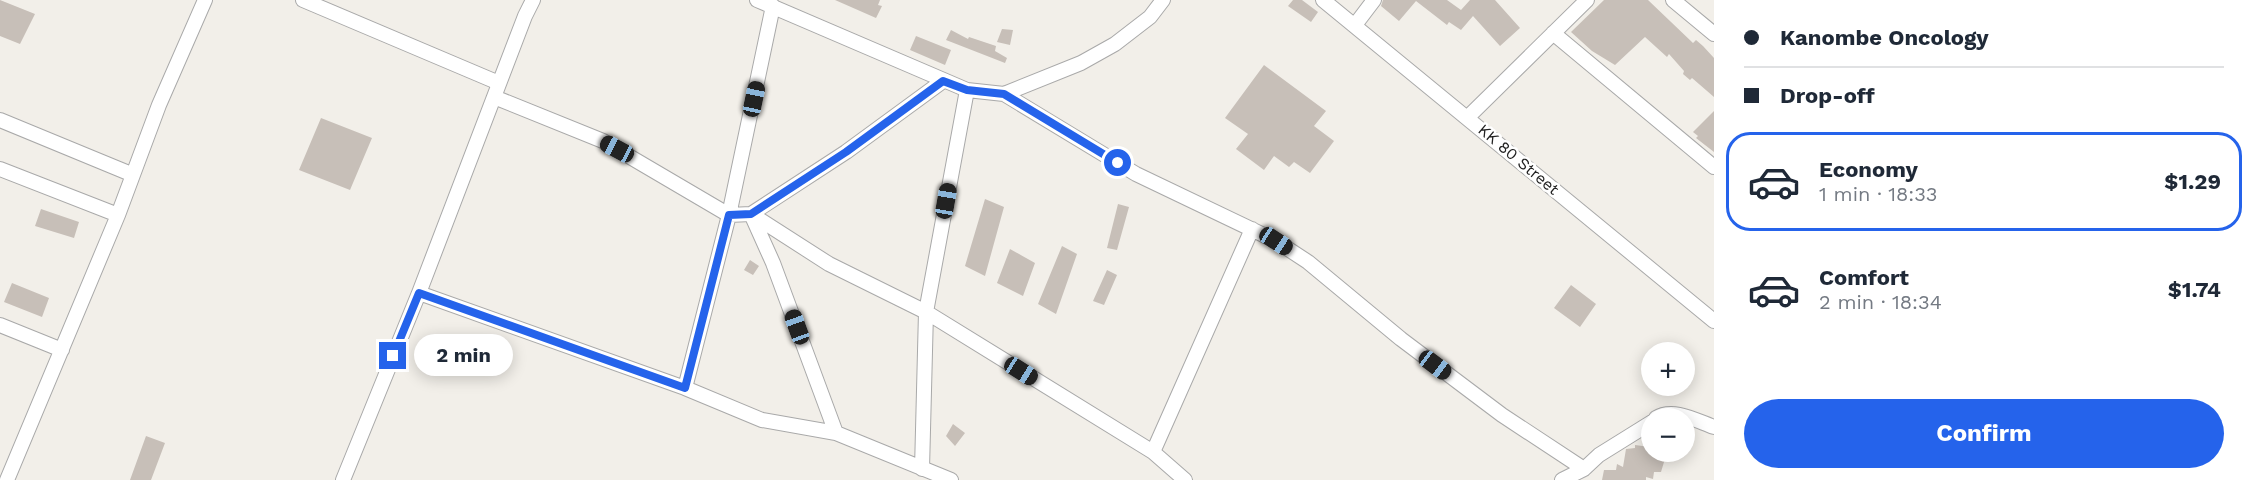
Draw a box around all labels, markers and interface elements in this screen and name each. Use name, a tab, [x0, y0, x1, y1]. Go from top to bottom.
text: Kanombe Oncology	[1780, 25, 1989, 50]
car	[741, 80, 767, 118]
text: Drop-off	[1780, 83, 1875, 108]
street label: KK 80 Street	[1474, 120, 1563, 199]
car	[597, 133, 637, 165]
route start	[1104, 149, 1131, 176]
icon: car	[1747, 155, 1801, 209]
text: Economy	[1819, 157, 1918, 182]
text: $1.29	[2164, 169, 2221, 194]
car	[934, 182, 958, 220]
text: 1 min · 18:33	[1819, 182, 1938, 206]
car	[1256, 224, 1296, 258]
icon: car	[1747, 263, 1801, 317]
text: Comfort	[1819, 265, 1909, 290]
text: $1.74	[2168, 277, 2221, 302]
text: 2 min · 18:34	[1819, 290, 1942, 314]
car	[782, 307, 812, 347]
callout: 2 min	[414, 335, 513, 377]
route end	[379, 342, 406, 369]
map controls	[1641, 342, 1695, 462]
button: +	[1641, 342, 1695, 396]
text: 2 min	[436, 343, 491, 367]
car	[1415, 347, 1455, 383]
car	[1001, 354, 1041, 388]
button: Confirm	[1744, 399, 2224, 468]
button: −	[1641, 408, 1695, 462]

